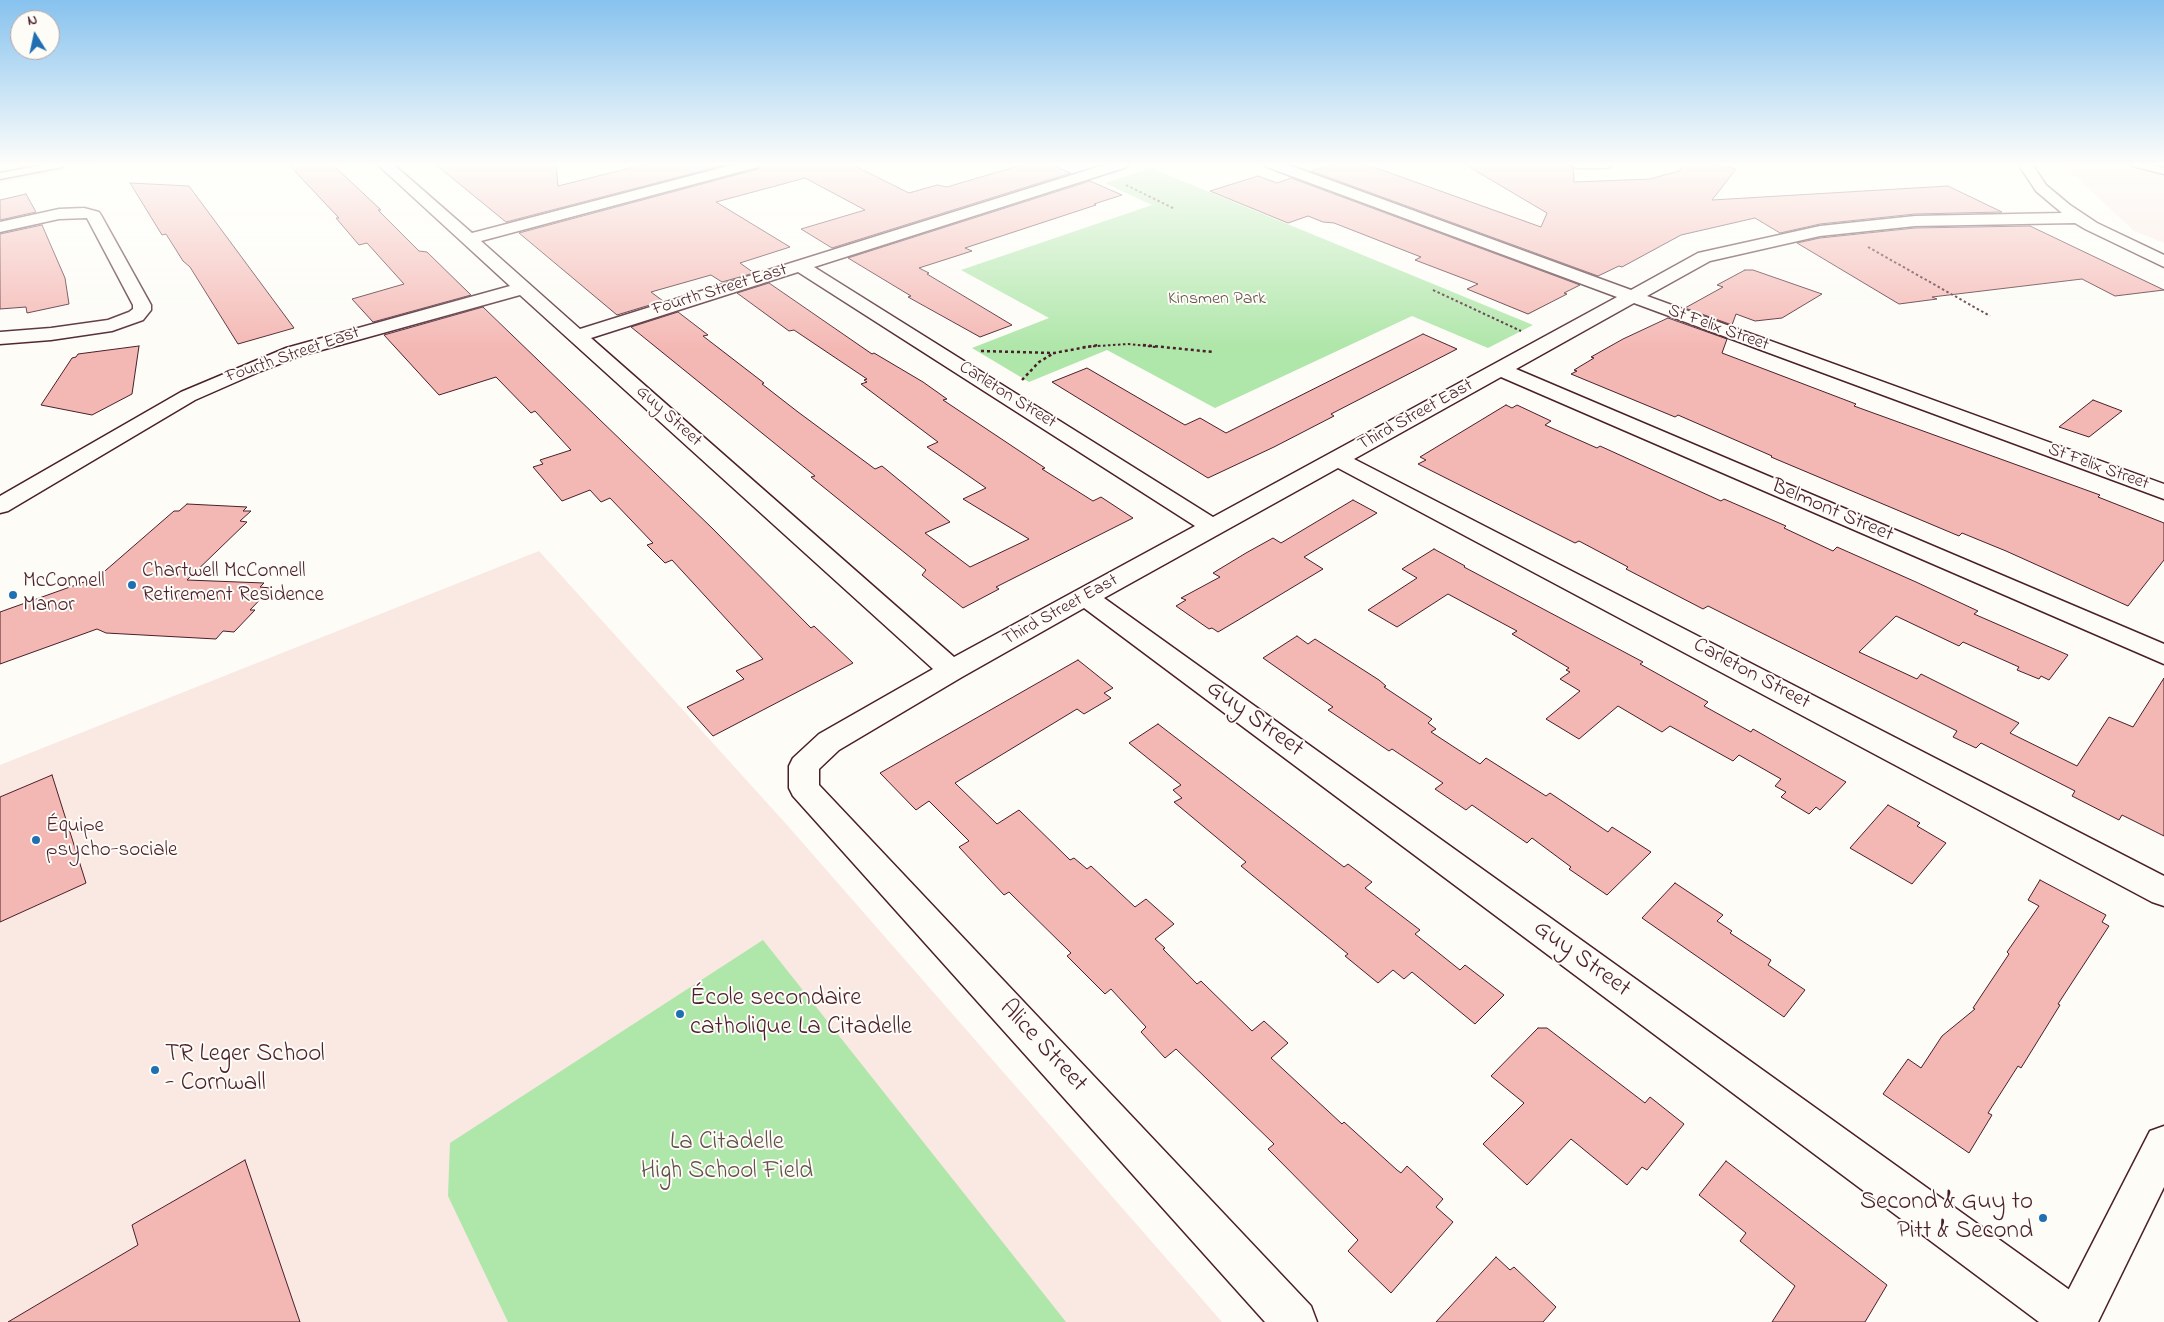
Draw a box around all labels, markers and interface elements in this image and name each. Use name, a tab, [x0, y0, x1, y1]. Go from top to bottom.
north arrow	[10, 10, 60, 60]
text: N	[26, 10, 39, 32]
street label: Fourth Street East	[650, 260, 790, 322]
park label: Kinsmen Park	[1168, 289, 1266, 311]
street label: St Felix Street	[1664, 301, 1772, 357]
street label: Fourth Street East	[223, 323, 363, 389]
street label: Carleton Street	[954, 358, 1060, 434]
street label: Third Street East	[1355, 376, 1477, 456]
street label: Guy Street	[631, 382, 705, 452]
street label: St Felix Street	[2044, 440, 2152, 496]
street label: Belmont Street	[1767, 475, 1897, 549]
place label: Chartwell McConnell Retirement Residence	[142, 560, 324, 610]
place label: McConnell Manor	[23, 570, 105, 620]
street label: Third Street East	[1000, 571, 1122, 651]
marker: Chartwell McConnell Retirement Residence	[126, 579, 138, 591]
marker: McConnell Manor	[7, 589, 19, 601]
street label: Carleton Street	[1688, 634, 1814, 716]
street label: Guy Street	[1199, 675, 1309, 765]
place label: Équipe psycho-sociale	[46, 815, 178, 865]
marker: Équipe psycho-sociale	[30, 834, 42, 846]
street label: Guy Street	[1526, 915, 1636, 1005]
place label: École secondaire catholique La Citadelle	[690, 985, 912, 1044]
street label: Alice Street	[992, 994, 1092, 1100]
marker: École secondaire catholique La Citadelle	[674, 1008, 686, 1020]
place label: TR Leger School - Cornwall	[165, 1041, 325, 1100]
marker: TR Leger School - Cornwall	[149, 1064, 161, 1076]
park label: La Citadelle High School Field	[641, 1129, 813, 1188]
place label: Second & Guy to Pitt & Second	[1860, 1189, 2033, 1248]
marker: Second & Guy to Pitt & Second	[2037, 1212, 2049, 1224]

